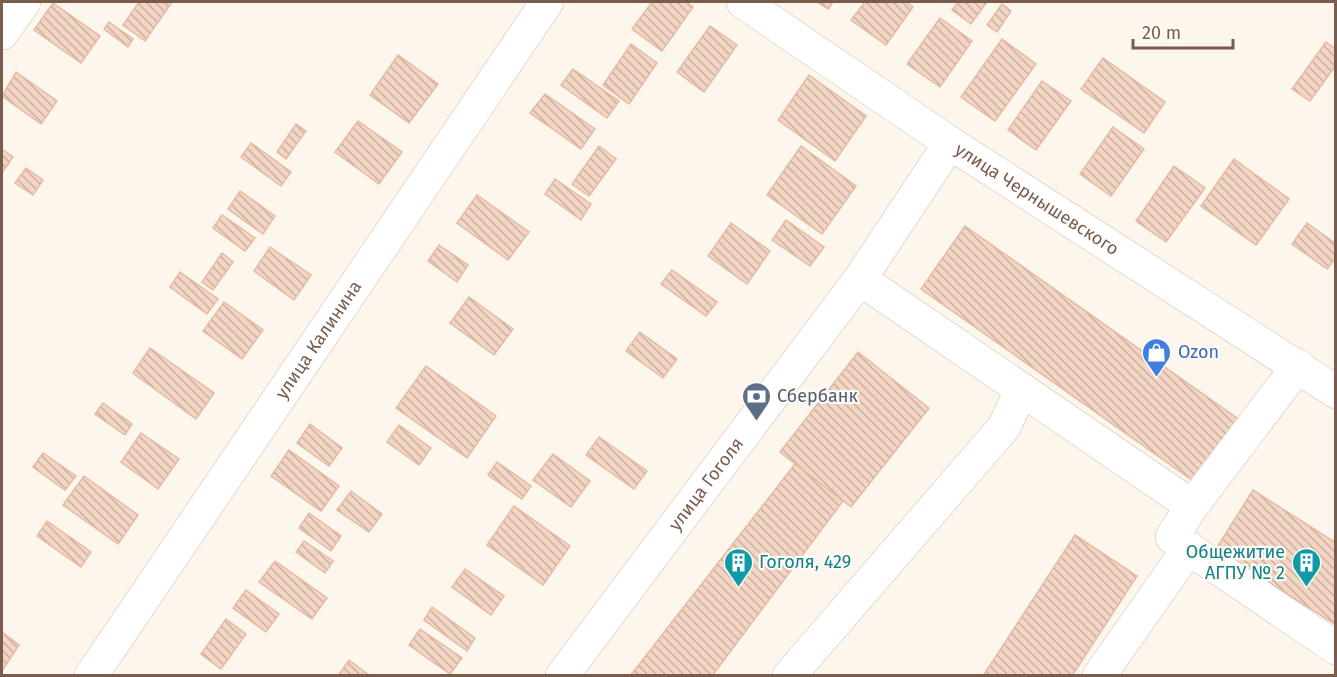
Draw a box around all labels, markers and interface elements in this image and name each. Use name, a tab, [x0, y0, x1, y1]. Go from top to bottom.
scale bar	[1133, 12, 1234, 50]
text: 20 m	[1142, 22, 1181, 44]
street label: улица Чернышевского	[951, 138, 1123, 260]
street label: улица Калинина	[271, 276, 366, 403]
shop icon: Ozon	[1141, 336, 1173, 378]
place label: Ozon	[1178, 341, 1219, 363]
bank icon: Сбербанк	[740, 380, 772, 422]
place label: Сбербанк	[777, 385, 858, 407]
street label: улица Гоголя	[664, 433, 748, 535]
place label: Общежитие АГПУ № 2	[1186, 541, 1285, 584]
building icon: Гоголя, 429	[722, 546, 754, 588]
building icon: Общежитие АГПУ № 2	[1290, 546, 1322, 588]
place label: Гоголя, 429	[759, 551, 851, 573]

